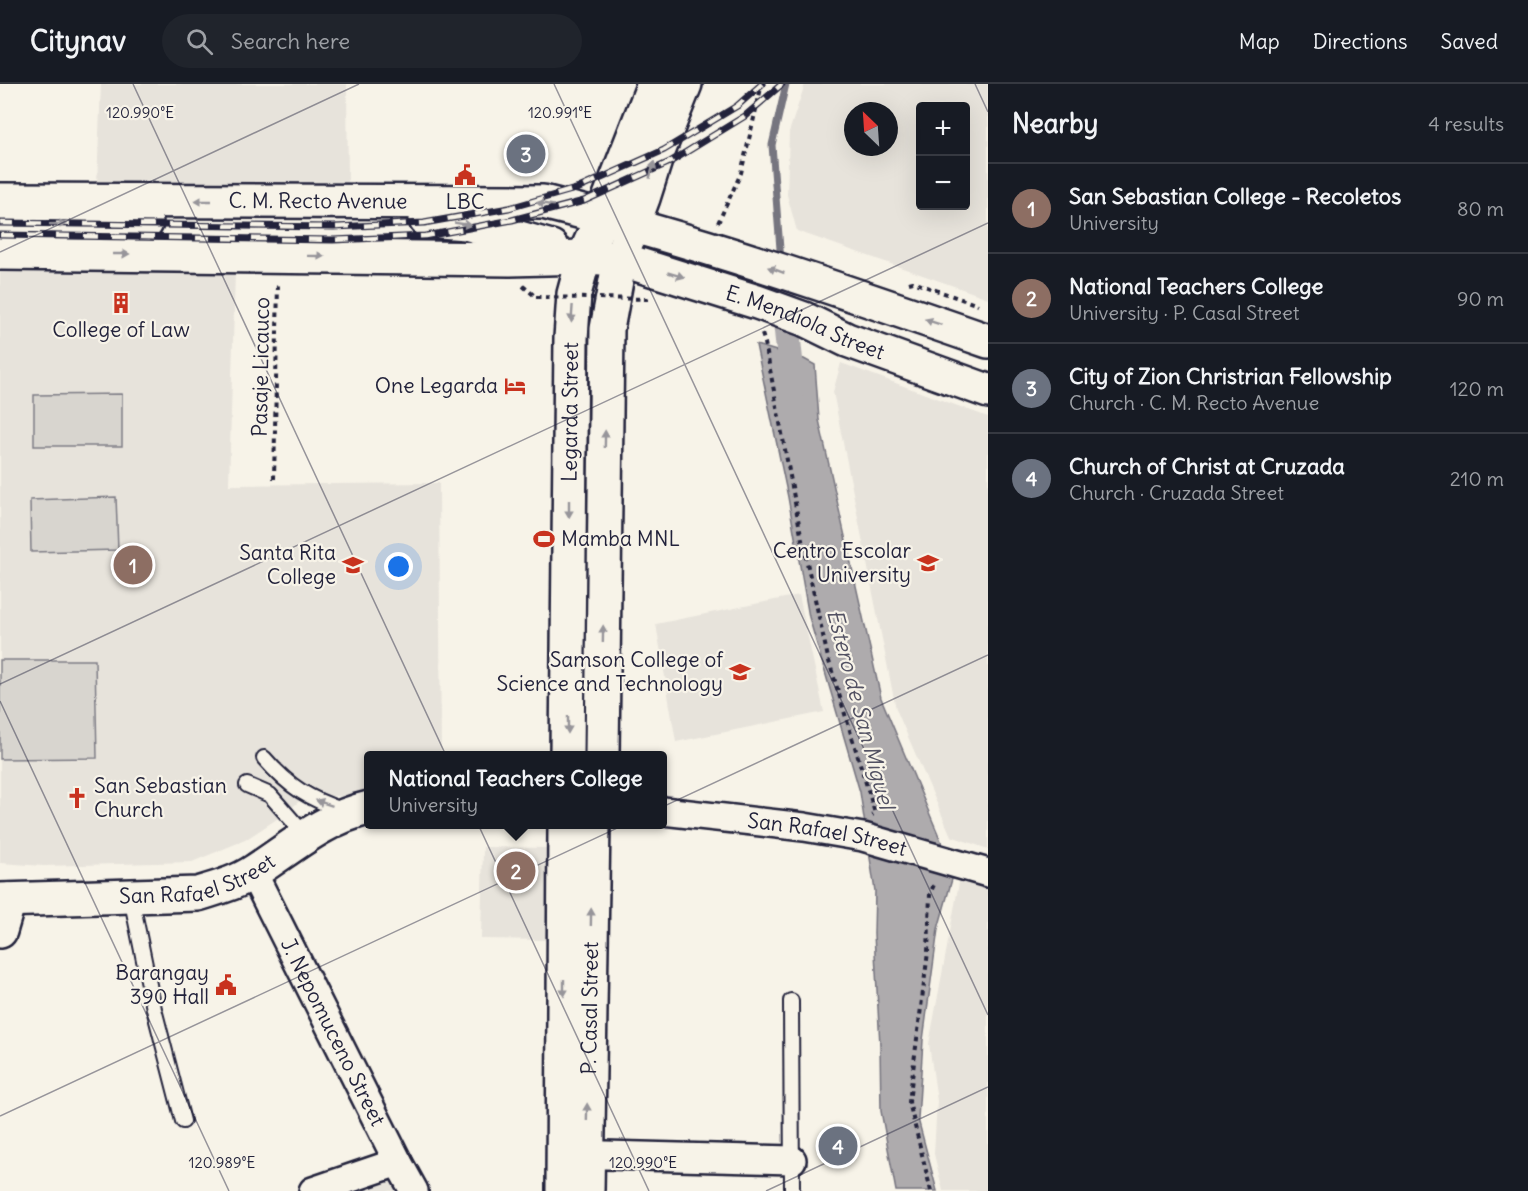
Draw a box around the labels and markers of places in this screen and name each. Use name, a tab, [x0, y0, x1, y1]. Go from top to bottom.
pin: 3	[506, 132, 546, 176]
public building icon: LBC	[453, 163, 477, 187]
place label: LBC	[446, 188, 485, 215]
building icon: College of Law	[109, 291, 133, 315]
place label: College of Law	[52, 316, 190, 343]
place label: One Legarda	[375, 372, 498, 399]
hotel icon: One Legarda	[503, 374, 527, 398]
place label: Mamba MNL	[561, 525, 680, 552]
sports icon: Mamba MNL	[532, 527, 556, 551]
place label: Centro Escolar University	[773, 537, 911, 588]
place label: Santa Rita College	[239, 539, 336, 590]
pin: 1	[114, 542, 152, 588]
school or university icon: Centro Escolar University	[916, 551, 940, 575]
school or university icon: Santa Rita College	[341, 553, 365, 577]
place label: Samson College of Science and Technology	[497, 646, 724, 697]
school or university icon: Samson College of Science and Technology	[728, 660, 752, 684]
place label: San Sebastian Church	[94, 772, 227, 823]
church icon: San Sebastian Church	[65, 786, 89, 810]
pin: 2	[496, 848, 536, 894]
place label: Barangay 390 Hall	[115, 959, 209, 1010]
public building icon: Barangay 390 Hall	[214, 973, 238, 997]
pin: 4	[818, 1124, 858, 1168]

